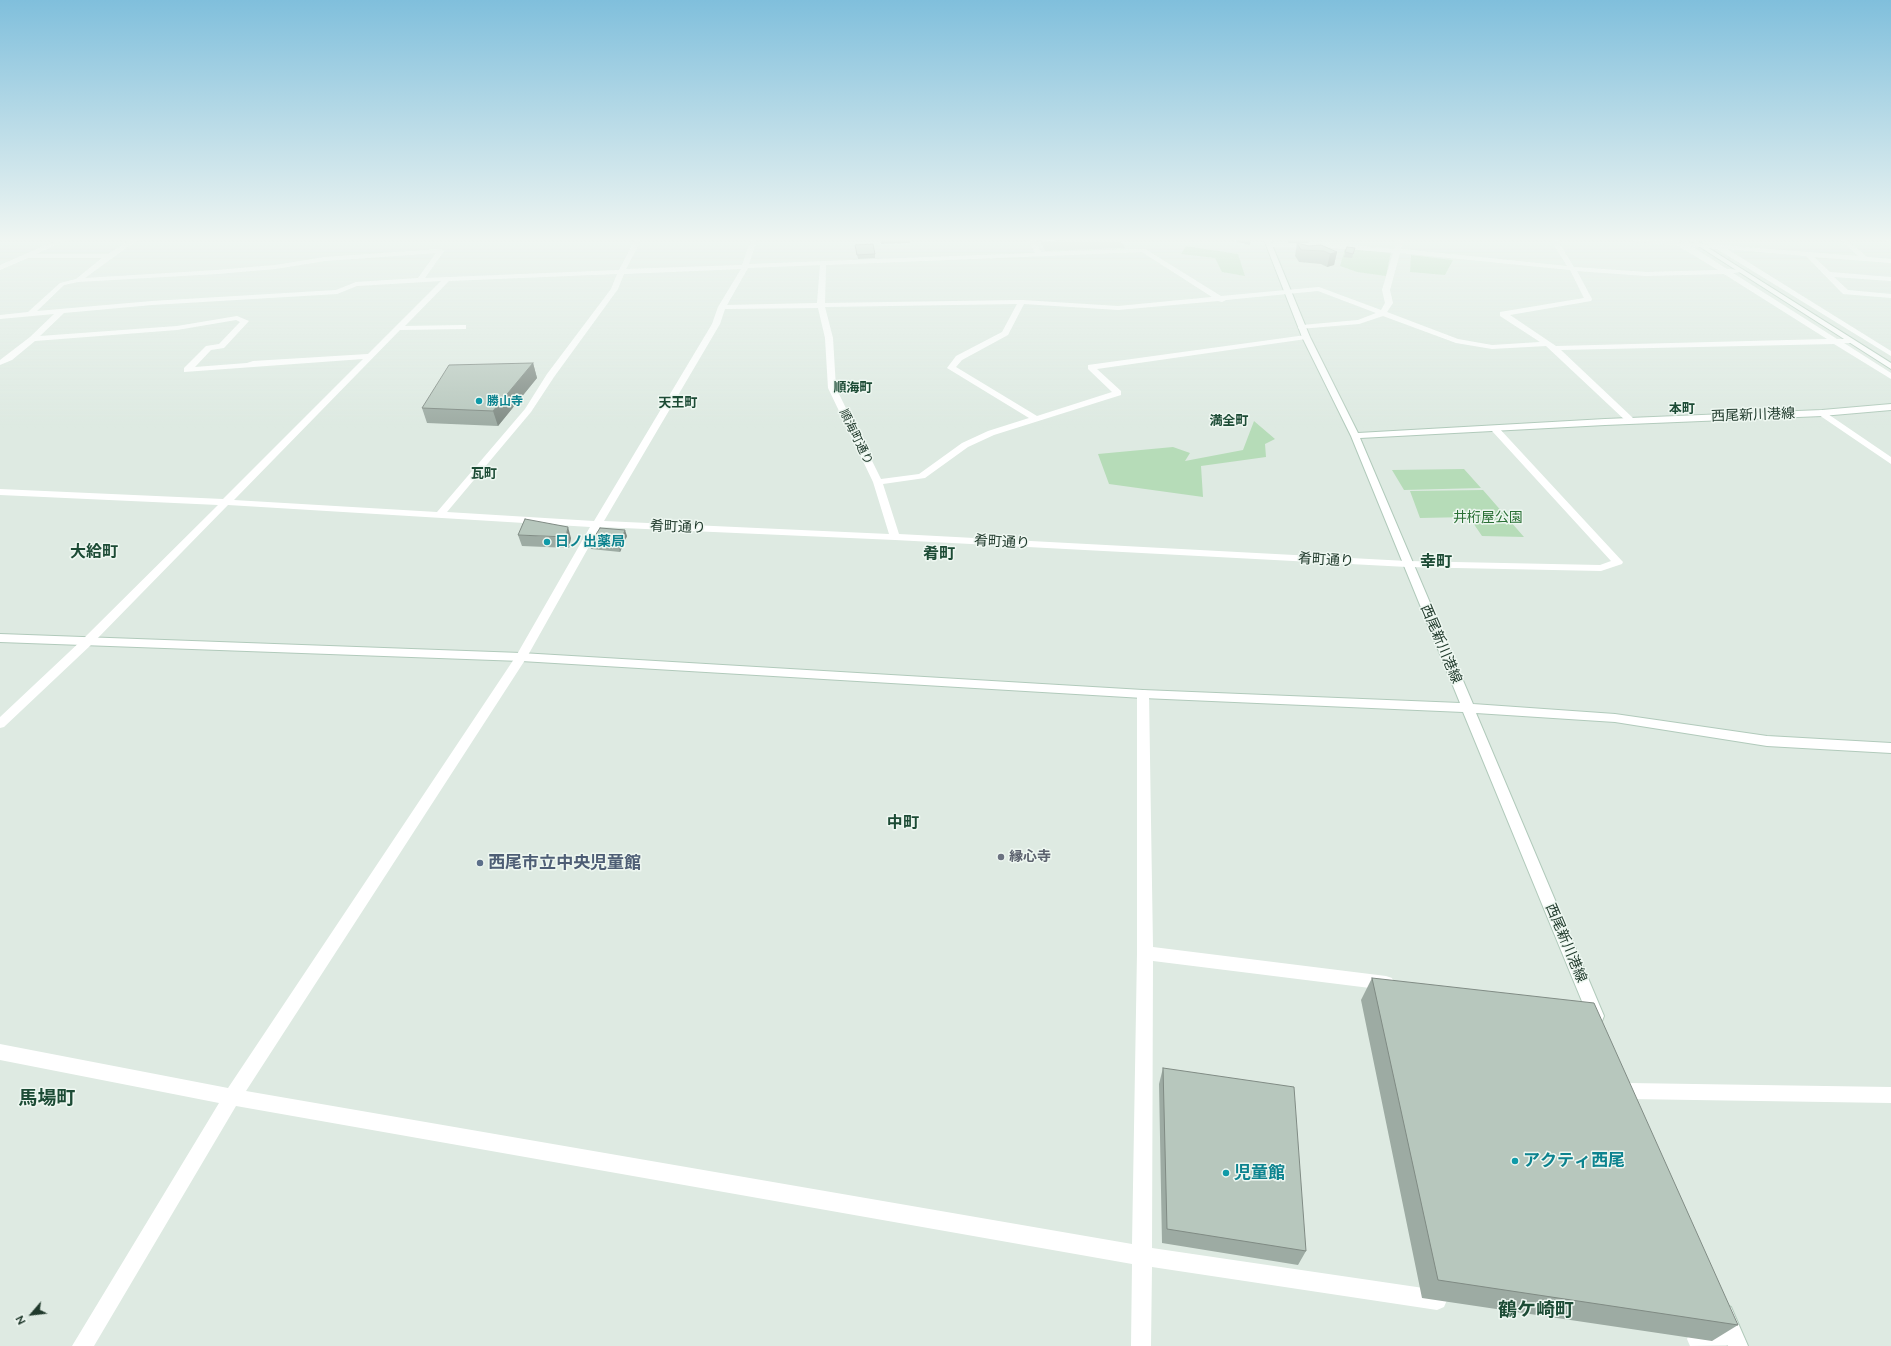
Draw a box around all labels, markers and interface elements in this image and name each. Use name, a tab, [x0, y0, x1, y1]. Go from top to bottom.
district label: 順海町	[834, 380, 872, 396]
place label: 勝山寺	[487, 394, 523, 408]
district label: 天王町	[659, 395, 697, 411]
marker: 勝山寺	[474, 396, 484, 406]
district label: 本町	[1669, 401, 1695, 417]
street label: 西尾新川港線	[1711, 405, 1795, 425]
street label: 順海町通り	[836, 407, 876, 467]
district label: 満全町	[1210, 413, 1248, 429]
district label: 瓦町	[471, 466, 497, 482]
park label: 井桁屋公園	[1453, 510, 1523, 526]
street label: 肴町通り	[650, 518, 706, 536]
street label: 肴町通り	[974, 532, 1030, 552]
place label: 日ノ出薬局	[555, 534, 625, 550]
marker: 日ノ出薬局	[542, 537, 552, 547]
district label: 大給町	[70, 542, 118, 562]
district label: 肴町	[923, 544, 955, 564]
street label: 肴町通り	[1298, 550, 1354, 570]
district label: 幸町	[1420, 552, 1452, 572]
street label: 西尾新川港線	[1417, 602, 1465, 686]
district label: 中町	[887, 813, 919, 833]
place label: 縁心寺	[1009, 849, 1051, 865]
marker: 縁心寺	[996, 852, 1006, 862]
place label: 西尾市立中央児童館	[488, 853, 641, 873]
marker: 西尾市立中央児童館	[475, 858, 485, 868]
street label: 西尾新川港線	[1542, 901, 1590, 985]
district label: 馬場町	[19, 1087, 75, 1109]
place label: アクティ西尾	[1523, 1151, 1625, 1171]
marker: アクティ西尾	[1510, 1156, 1520, 1166]
place label: 児童館	[1234, 1163, 1285, 1183]
marker: 児童館	[1221, 1168, 1231, 1178]
north arrow	[12, 1294, 52, 1334]
district label: 鶴ケ崎町	[1498, 1299, 1574, 1321]
text: N	[13, 1313, 29, 1327]

